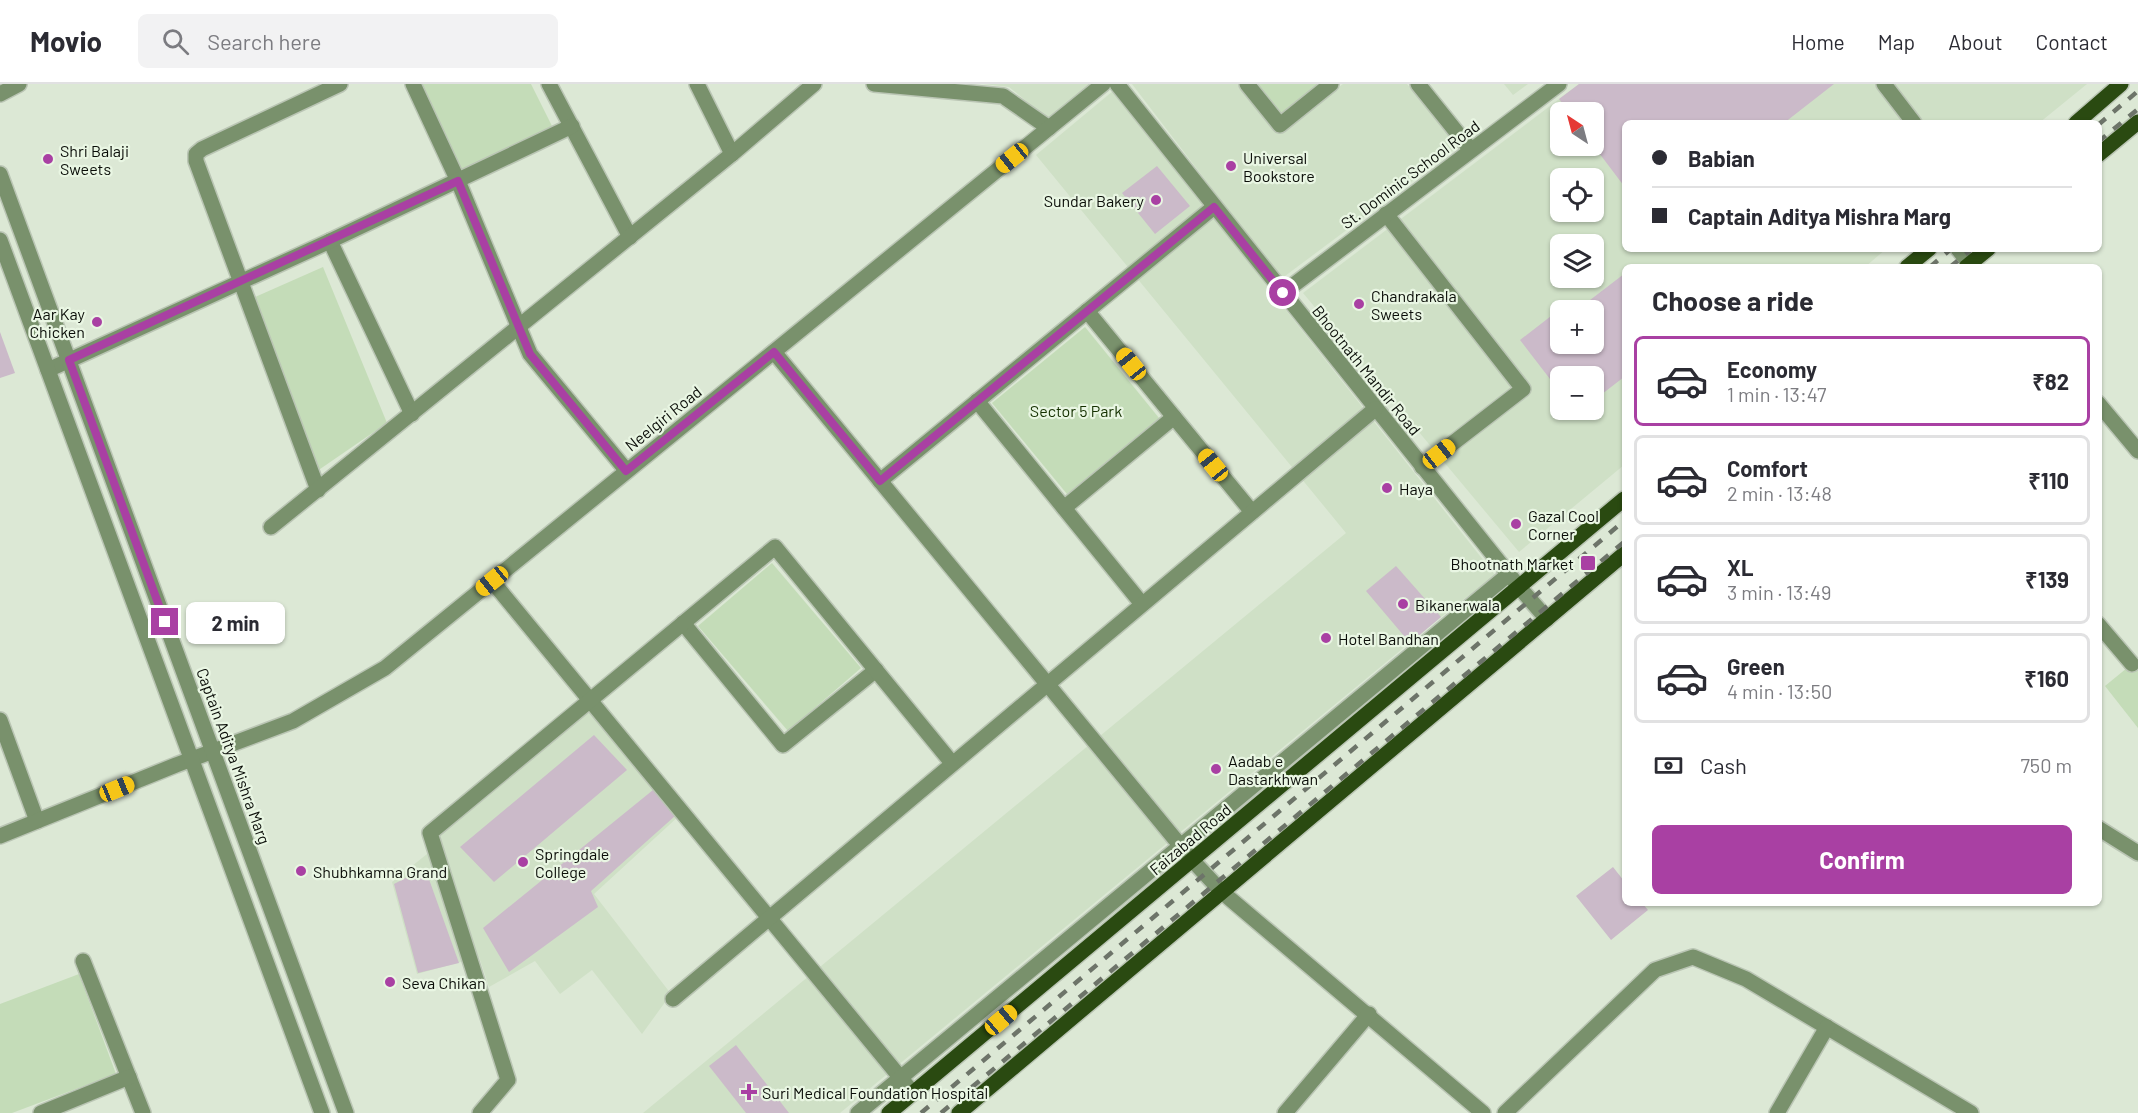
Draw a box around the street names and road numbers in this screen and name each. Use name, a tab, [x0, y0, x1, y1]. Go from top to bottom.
street label: St. Dominic School Road	[1337, 116, 1483, 232]
street label: Bhootnath Mandir Road	[1309, 301, 1425, 439]
street label: Neelgiri Road	[621, 381, 705, 455]
street label: Captain Aditya Mishra Marg	[193, 665, 275, 847]
street label: Faizabad Road	[1145, 799, 1235, 879]

